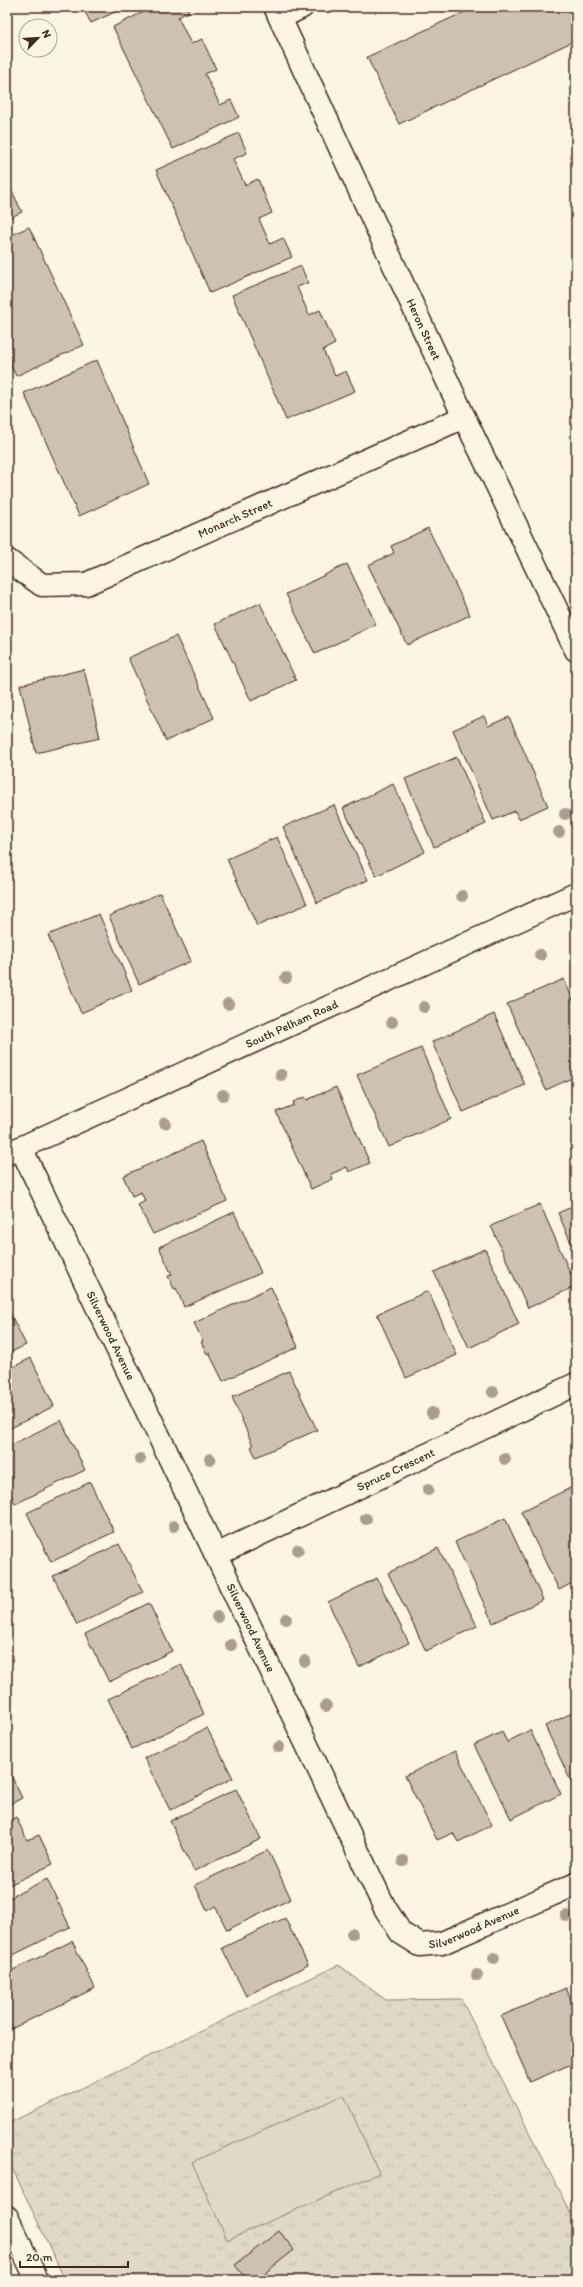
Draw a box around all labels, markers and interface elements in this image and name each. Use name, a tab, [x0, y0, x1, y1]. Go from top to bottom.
north arrow	[18, 18, 58, 58]
text: N	[39, 28, 54, 40]
street label: Heron Street	[403, 296, 444, 363]
street label: Monarch Street	[196, 495, 275, 541]
street label: South Pelham Road	[243, 997, 341, 1051]
street label: Silverwood Avenue	[84, 1289, 138, 1383]
street label: Spruce Crescent	[355, 1445, 437, 1494]
street label: Silverwood Avenue	[224, 1581, 278, 1675]
street label: Silverwood Avenue	[428, 1903, 522, 1951]
scale bar	[20, 2243, 128, 2269]
text: 20 m	[26, 2250, 53, 2264]

